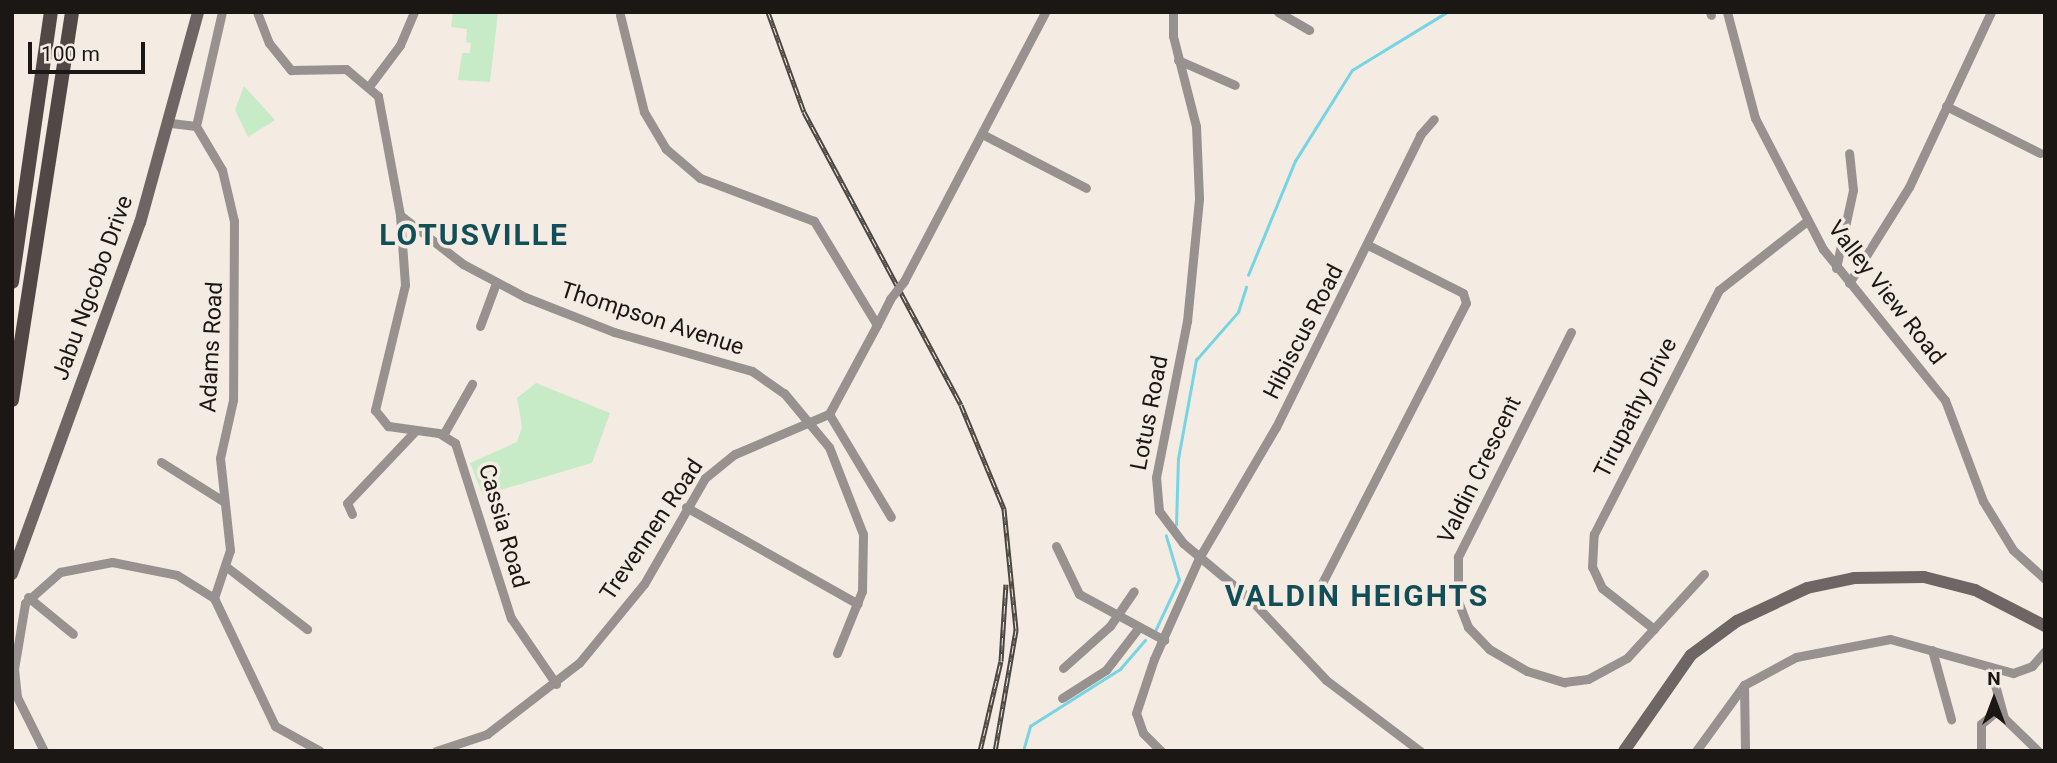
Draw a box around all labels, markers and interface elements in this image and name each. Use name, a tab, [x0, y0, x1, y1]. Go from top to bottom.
scale bar	[32, 28, 149, 72]
text: 100 m	[41, 42, 100, 66]
street label: Jabu Ngcobo Drive	[47, 192, 139, 384]
street label: Valley View Road	[1821, 216, 1951, 370]
district label: LOTUSVILLE	[380, 217, 568, 253]
street label: Hibiscus Road	[1258, 260, 1350, 404]
street label: Thompson Avenue	[557, 276, 747, 362]
street label: Adams Road	[195, 281, 229, 413]
street label: Tirupathy Drive	[1589, 333, 1683, 483]
street label: Lotus Road	[1125, 353, 1175, 473]
street label: Valdin Crescent	[1432, 392, 1528, 548]
street label: Trevennen Road	[595, 454, 709, 606]
street label: Cassia Road	[472, 461, 534, 591]
district label: VALDIN HEIGHTS	[1226, 578, 1488, 614]
north arrow	[1959, 665, 2029, 735]
text: N	[1987, 667, 2001, 690]

